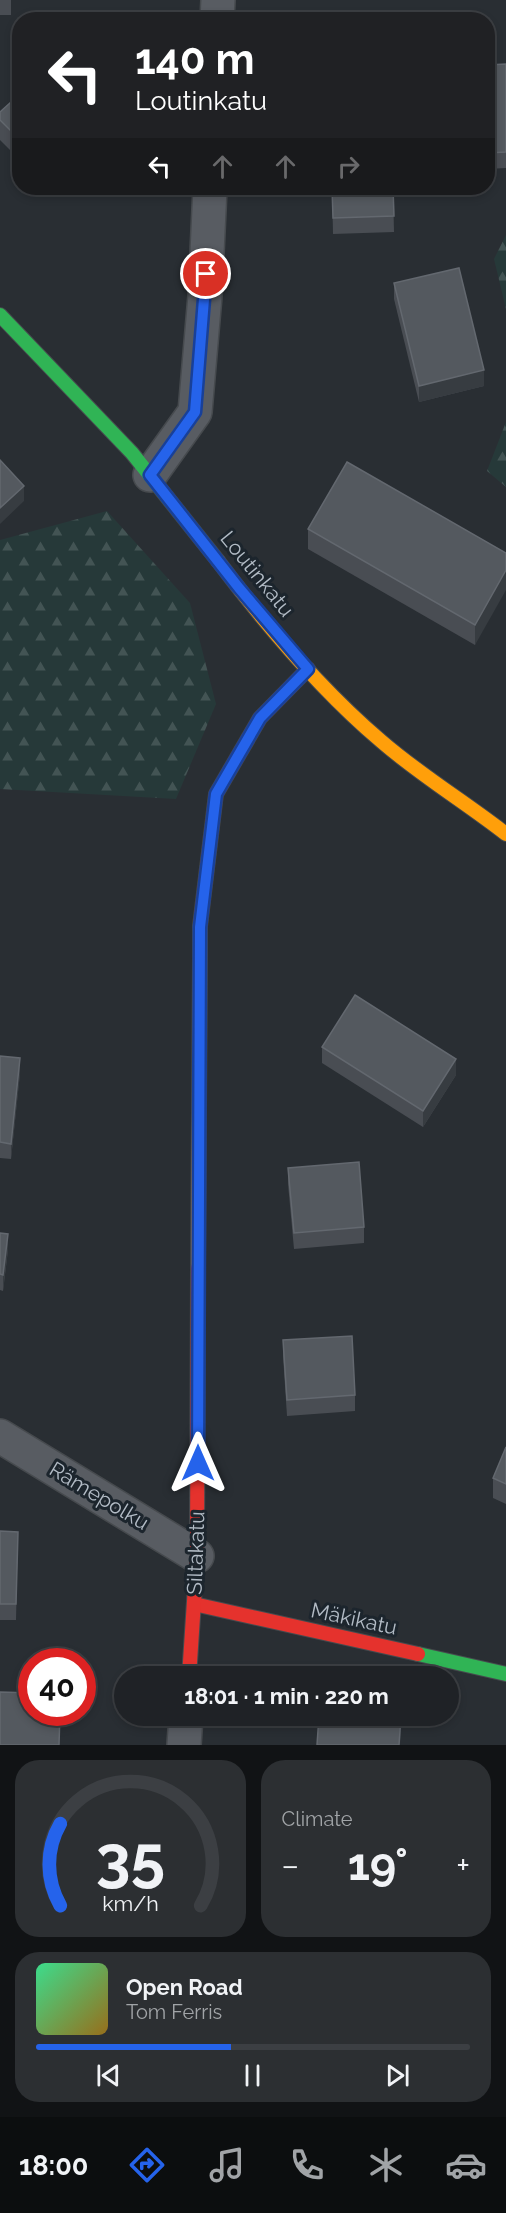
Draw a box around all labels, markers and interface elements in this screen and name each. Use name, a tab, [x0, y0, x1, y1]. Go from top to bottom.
text: 140 m	[135, 35, 255, 84]
icon: left	[36, 36, 114, 114]
text: Loutinkatu	[135, 85, 267, 116]
icon: left	[143, 150, 176, 183]
icon: ahead	[206, 150, 239, 183]
icon: ahead	[269, 150, 302, 183]
icon: right	[332, 150, 365, 183]
pin	[180, 248, 231, 299]
icon: arrive	[189, 257, 222, 290]
street label: Loutinkatu	[215, 526, 299, 621]
position arrow	[166, 1431, 230, 1495]
street label: Rämepolku	[45, 1456, 153, 1535]
street label: Siltakatu	[182, 1511, 209, 1595]
street label: Mäkikatu	[309, 1597, 399, 1640]
speed limit sign: 40	[18, 1648, 96, 1726]
text: 18:01 · 1 min · 220 m	[184, 1683, 389, 1709]
text: Climate	[282, 1807, 353, 1831]
text: 35	[96, 1821, 165, 1895]
text: 19°	[348, 1838, 408, 1891]
text: −	[282, 1846, 299, 1885]
text: +	[456, 1846, 470, 1885]
text: km/h	[102, 1891, 159, 1916]
text: Open Road	[126, 1974, 243, 2000]
text: Tom Ferris	[126, 2000, 222, 2024]
icon: previous	[92, 2059, 125, 2092]
icon: pause	[236, 2059, 269, 2092]
icon: next	[381, 2059, 414, 2092]
icon: directions	[126, 2144, 168, 2186]
icon: music	[206, 2144, 248, 2186]
icon: phone	[286, 2144, 328, 2186]
icon: climate	[365, 2144, 407, 2186]
icon: car	[445, 2144, 487, 2186]
text: 18:00	[19, 2150, 88, 2181]

